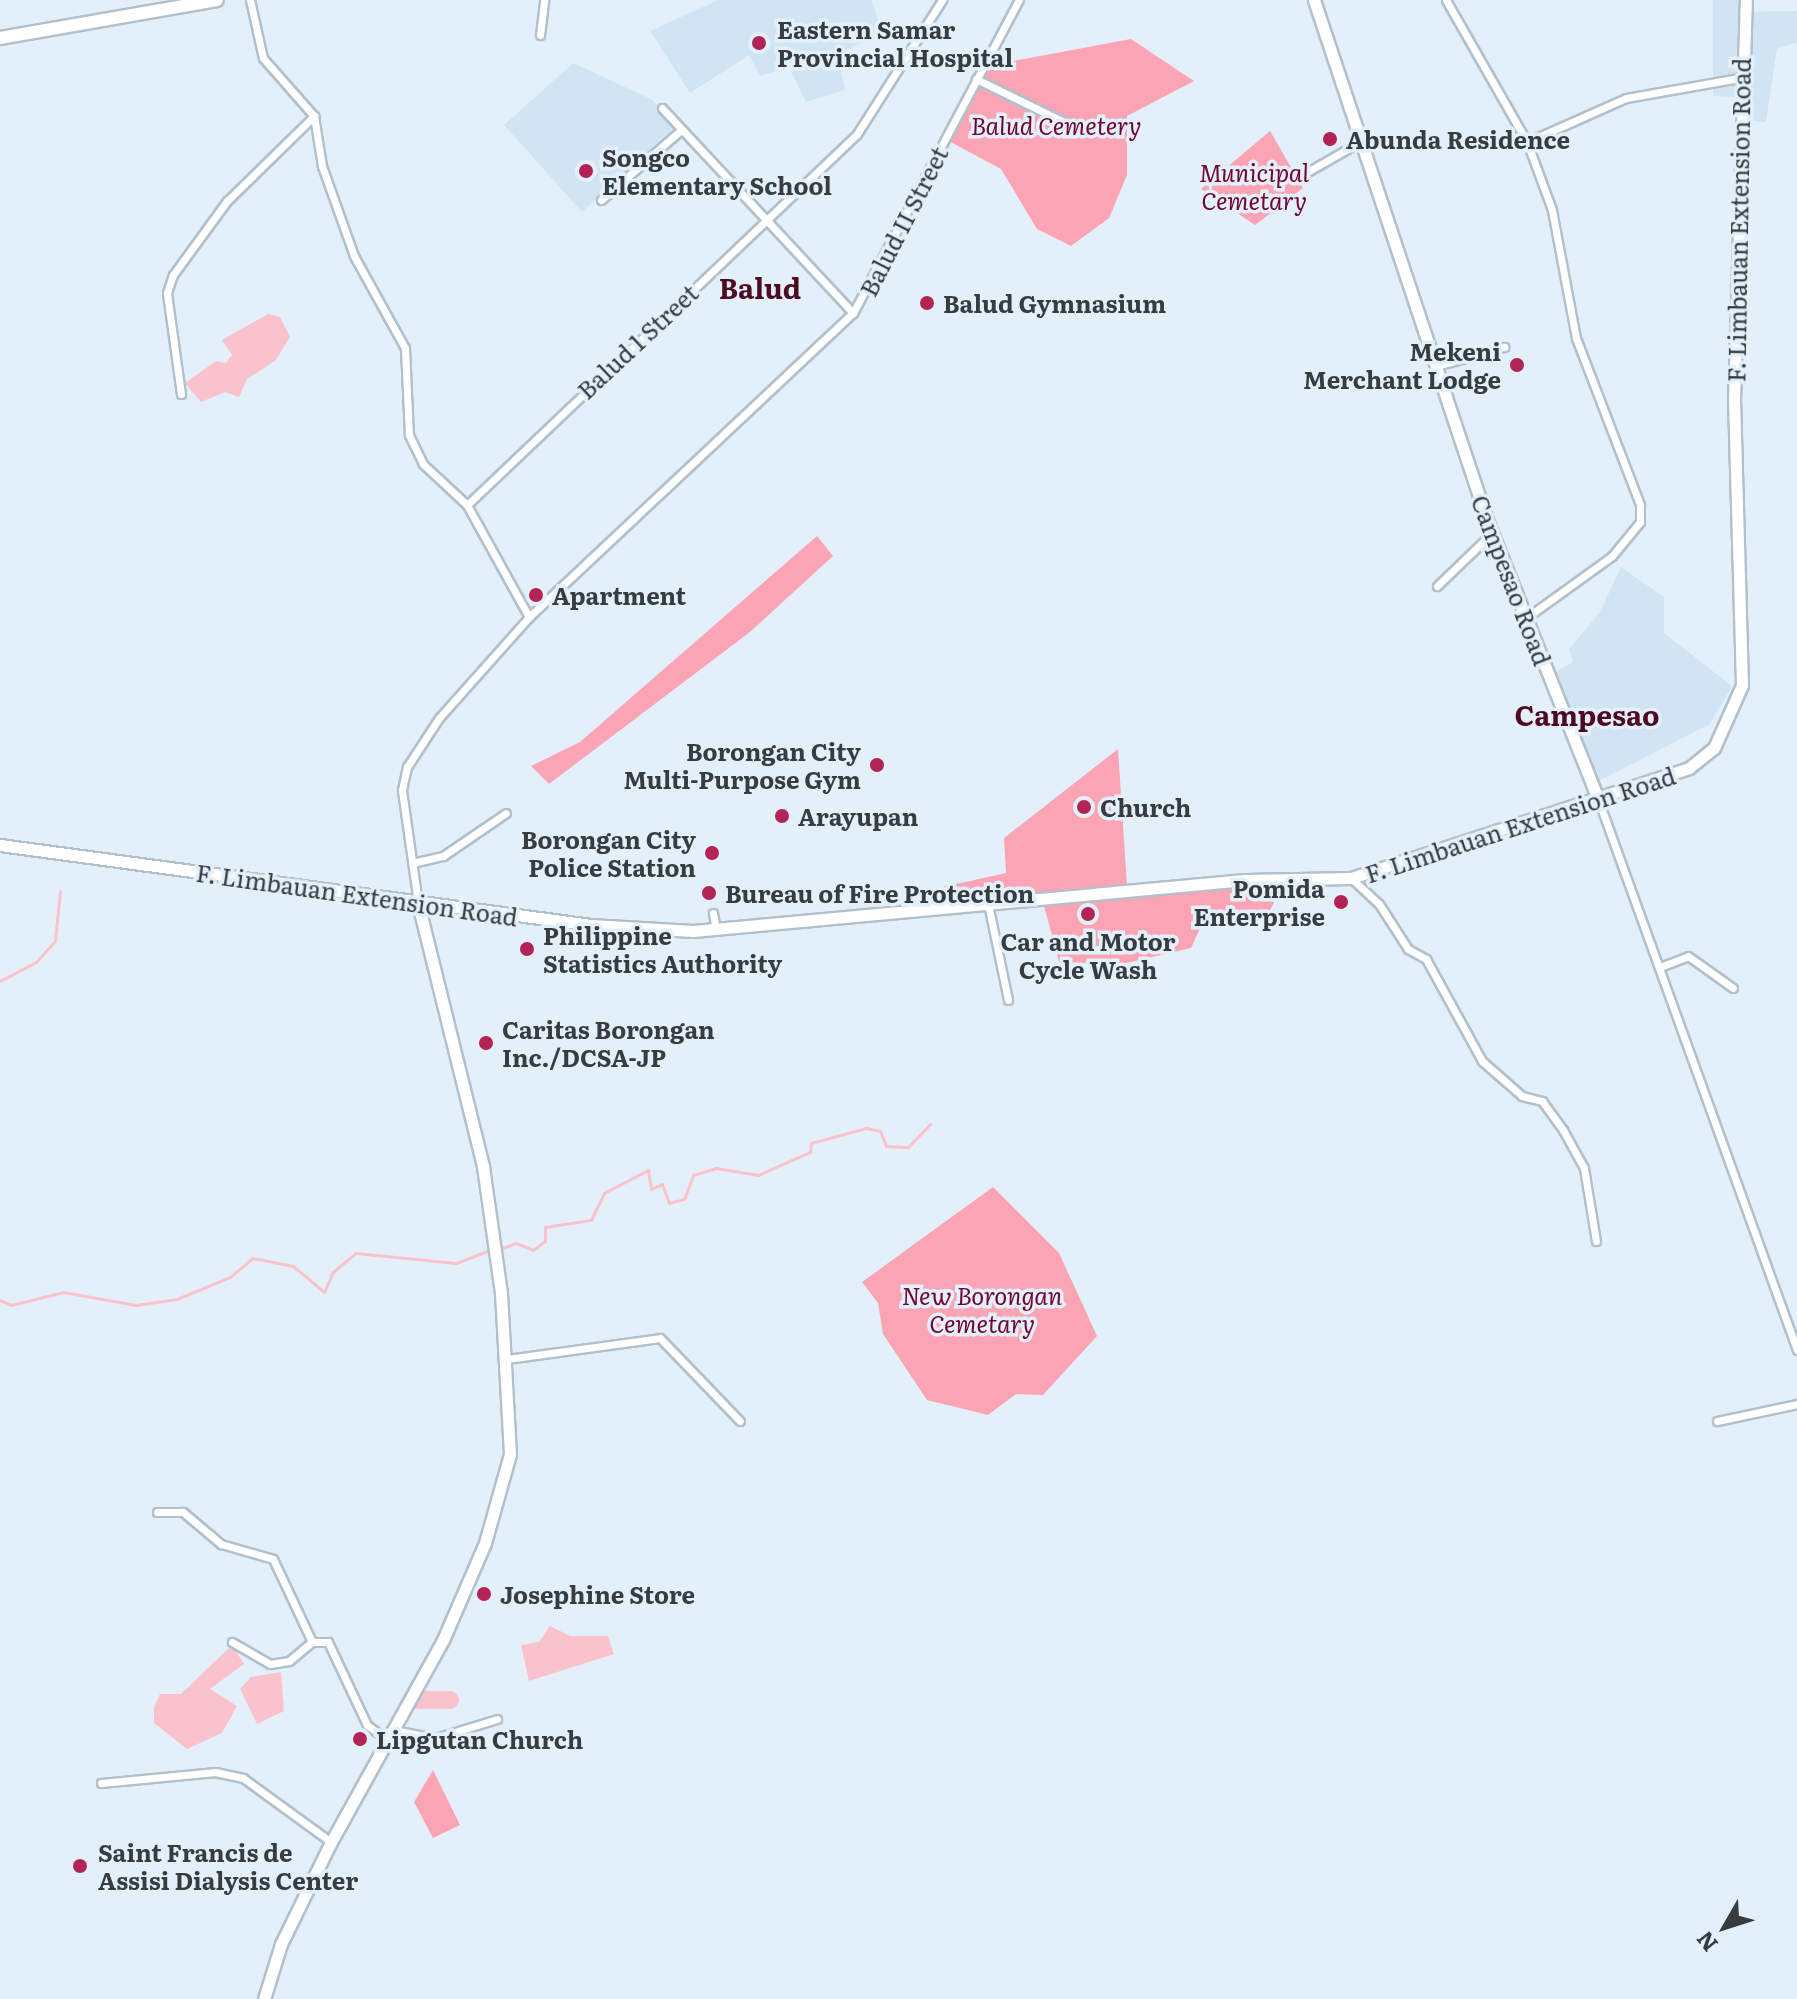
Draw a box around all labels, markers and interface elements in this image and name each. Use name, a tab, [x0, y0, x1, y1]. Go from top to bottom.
place label: Eastern Samar Provincial Hospital	[777, 15, 1013, 71]
marker: Eastern Samar Provincial Hospital	[748, 32, 770, 54]
street label: F. Limbauan Extension Road	[1721, 58, 1755, 382]
park label: Balud Cemetery	[971, 111, 1141, 139]
place label: Abunda Residence	[1346, 125, 1570, 153]
marker: Abunda Residence	[1321, 130, 1339, 148]
street label: Balud II Street	[853, 141, 953, 301]
place label: Songco Elementary School	[602, 143, 832, 199]
park label: Municipal Cemetary	[1199, 158, 1309, 214]
marker: Songco Elementary School	[577, 162, 595, 180]
district label: Balud	[719, 270, 801, 304]
street label: Balud 1 Street	[571, 278, 703, 404]
place label: Balud Gymnasium	[943, 289, 1166, 317]
marker: Balud Gymnasium	[918, 294, 936, 312]
place label: Mekeni Merchant Lodge	[1303, 337, 1501, 393]
marker: Mekeni Merchant Lodge	[1508, 356, 1526, 374]
street label: Campesao Road	[1466, 491, 1558, 669]
place label: Apartment	[552, 581, 686, 609]
marker: Apartment	[527, 586, 545, 604]
district label: Campesao	[1515, 697, 1659, 731]
place label: Borongan City Multi-Purpose Gym	[624, 737, 861, 793]
marker: Borongan City Multi-Purpose Gym	[868, 756, 886, 774]
street label: F. Limbauan Extension Road	[1361, 760, 1679, 888]
place label: Church	[1100, 793, 1191, 821]
marker: Church	[1075, 798, 1093, 816]
place label: Arayupan	[798, 802, 918, 830]
marker: Arayupan	[773, 807, 791, 825]
place label: Borongan City Police Station	[521, 825, 696, 881]
marker: Borongan City Police Station	[703, 844, 721, 862]
street label: F. Limbauan Extension Road	[194, 857, 520, 931]
place label: Pomida Enterprise	[1194, 874, 1325, 930]
place label: Bureau of Fire Protection	[725, 879, 1034, 907]
marker: Bureau of Fire Protection	[700, 884, 718, 902]
marker: Pomida Enterprise	[1332, 893, 1350, 911]
marker: Car and Motor Cycle Wash	[1079, 905, 1097, 923]
place label: Philippine Statistics Authority	[543, 921, 782, 977]
place label: Car and Motor Cycle Wash	[1000, 927, 1176, 983]
marker: Philippine Statistics Authority	[518, 940, 536, 958]
place label: Caritas Borongan Inc./DCSA-JP	[502, 1015, 715, 1071]
marker: Caritas Borongan Inc./DCSA-JP	[477, 1034, 495, 1052]
park label: New Borongan Cemetary	[902, 1281, 1062, 1337]
place label: Josephine Store	[500, 1580, 695, 1608]
marker: Josephine Store	[475, 1585, 493, 1603]
place label: Lipgutan Church	[376, 1725, 583, 1753]
marker: Lipgutan Church	[351, 1730, 369, 1748]
place label: Saint Francis de Assisi Dialysis Center	[98, 1838, 358, 1894]
marker: Saint Francis de Assisi Dialysis Center	[69, 1855, 91, 1877]
north arrow	[1685, 1887, 1765, 1967]
text: N	[1687, 1925, 1725, 1960]

